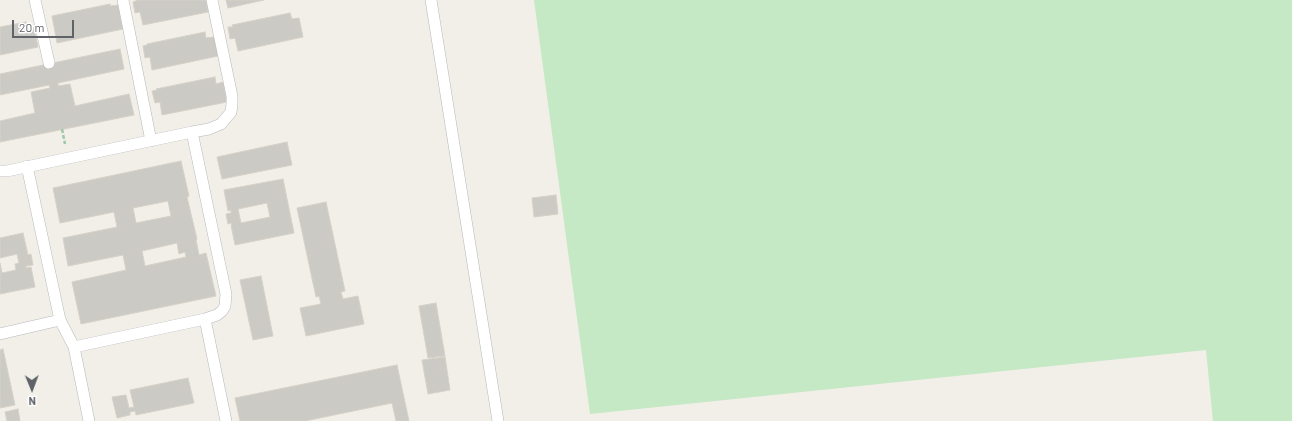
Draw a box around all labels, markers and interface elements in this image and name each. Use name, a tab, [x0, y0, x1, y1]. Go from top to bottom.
scale bar	[14, 12, 76, 38]
text: 20 m	[19, 20, 45, 34]
north arrow	[12, 369, 52, 409]
text: N	[28, 395, 36, 408]

